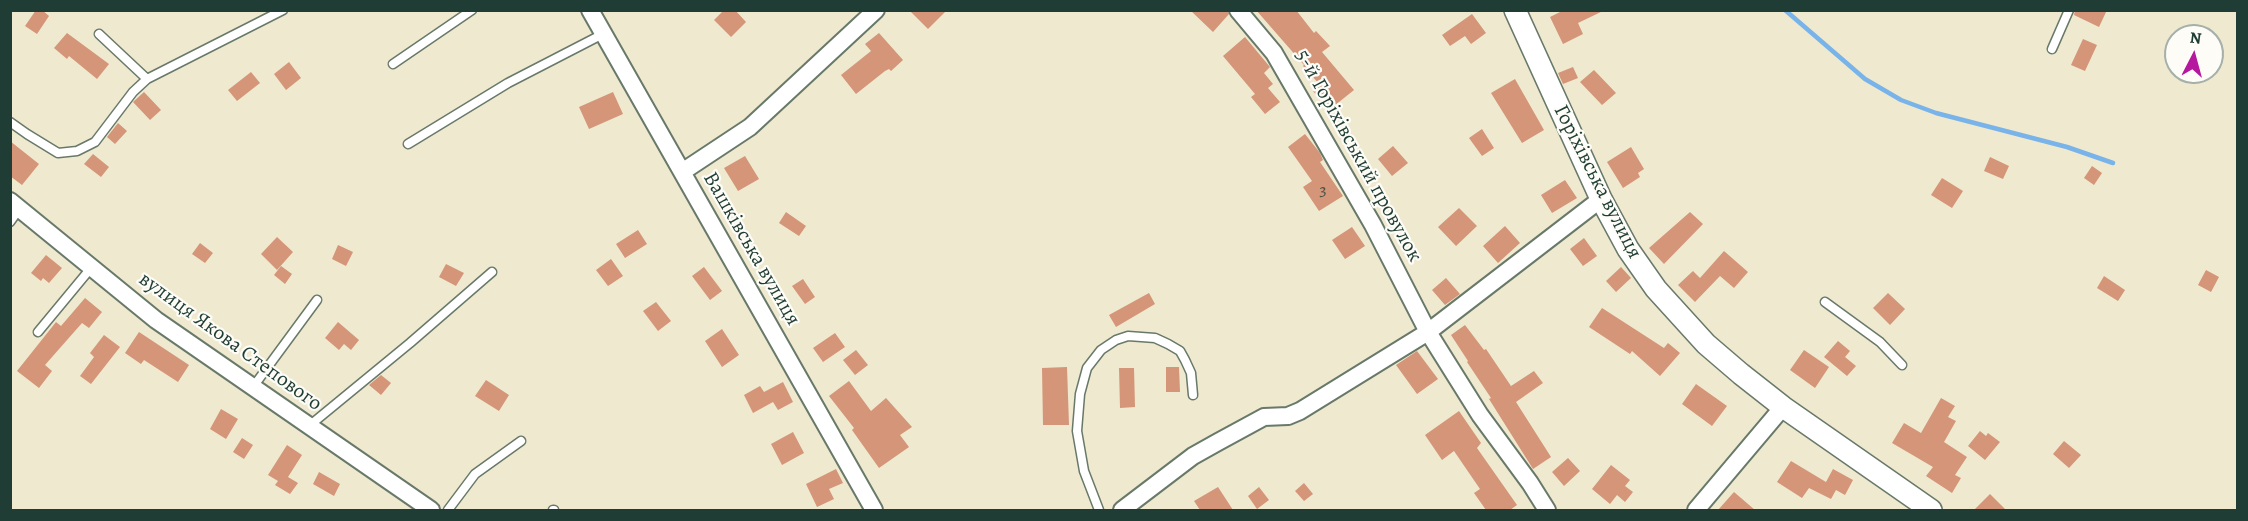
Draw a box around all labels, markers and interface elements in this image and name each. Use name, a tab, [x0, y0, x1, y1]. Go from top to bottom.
north arrow	[2164, 24, 2224, 84]
text: N	[2189, 27, 2203, 50]
street label: 5-й Горіхівський провулок	[1289, 45, 1427, 267]
street label: Горіхівська вулиця	[1547, 101, 1647, 263]
street label: Вашківська вулиця	[697, 168, 805, 330]
house number: 3	[1319, 180, 1327, 202]
street label: вулиця Якова Степового	[133, 267, 327, 417]

